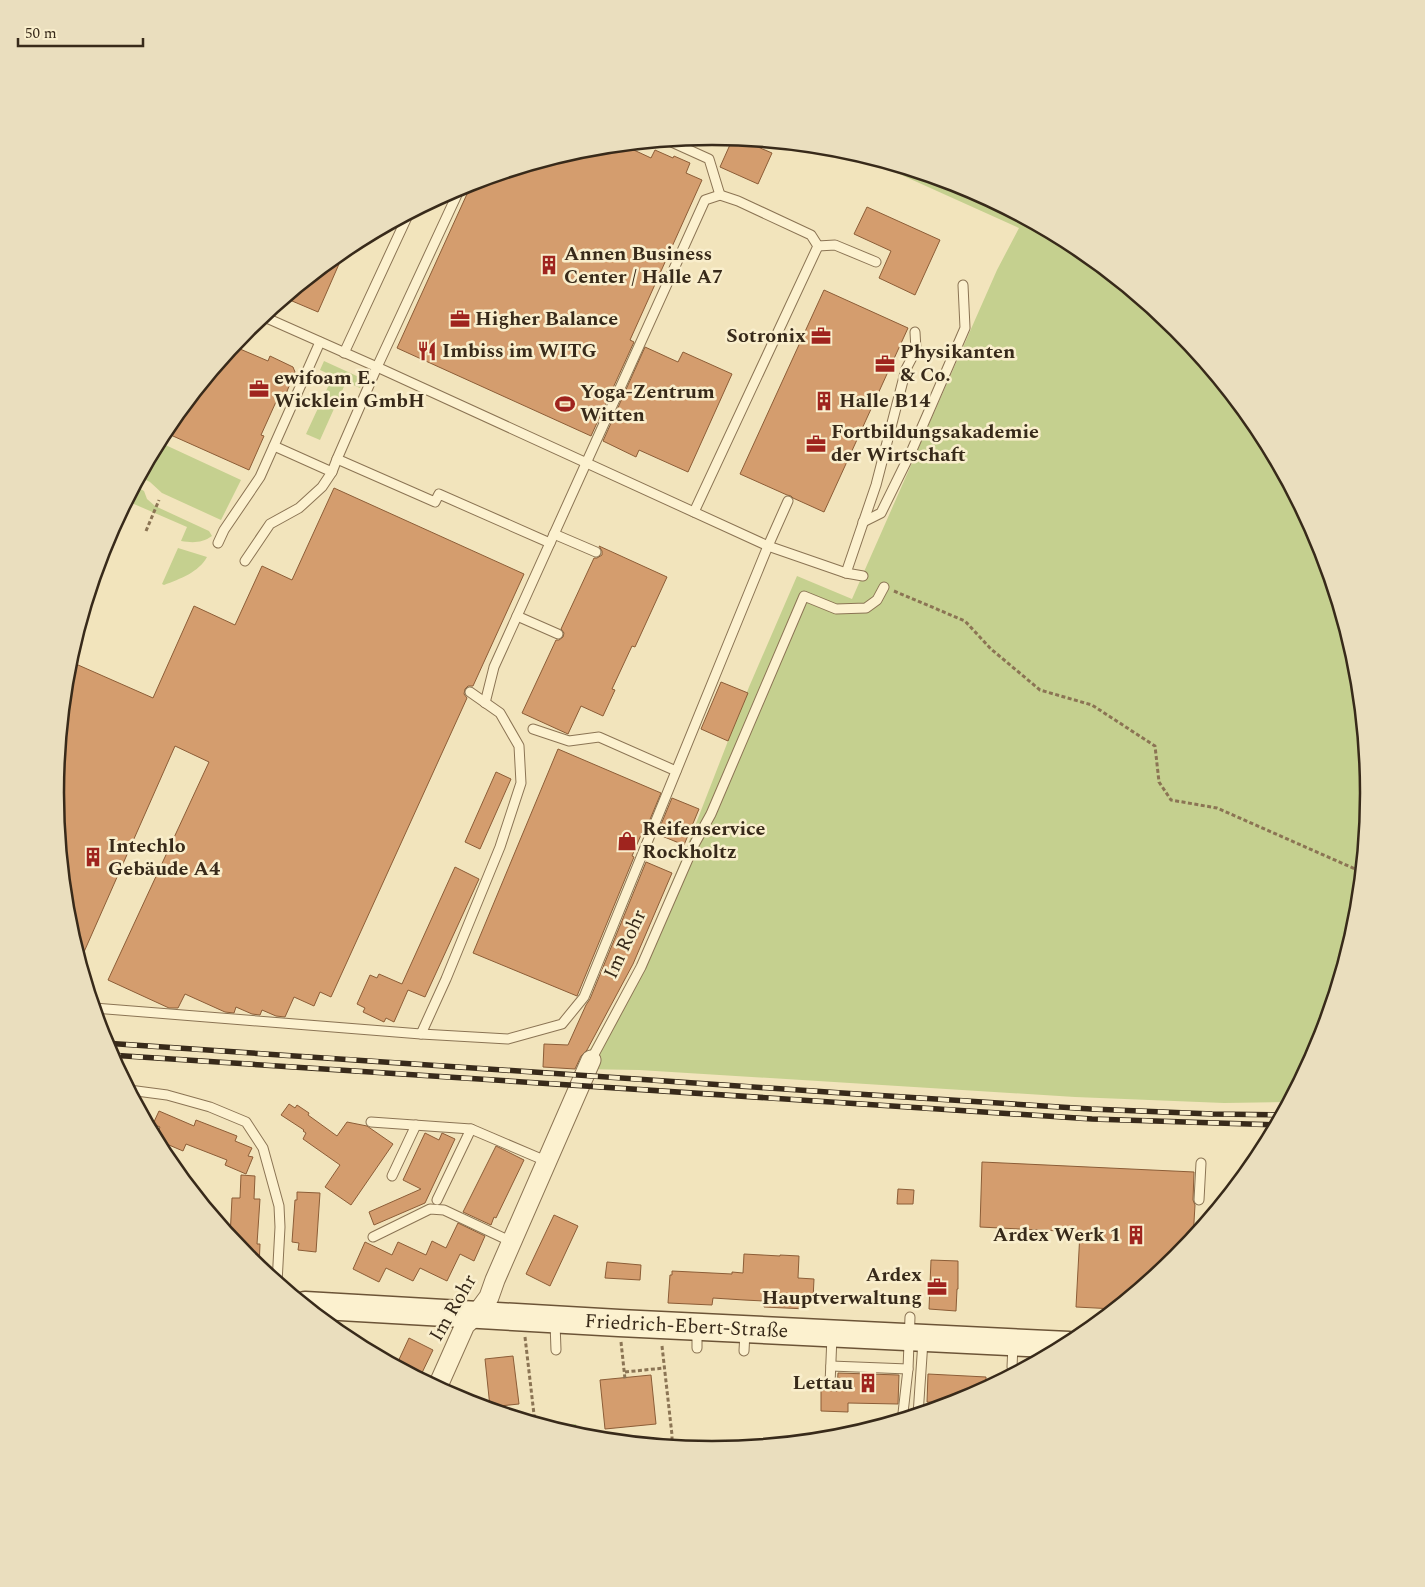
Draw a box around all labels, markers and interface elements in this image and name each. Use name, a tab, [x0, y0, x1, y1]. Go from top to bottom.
scale bar	[18, 15, 142, 47]
text: 50 m	[25, 22, 57, 45]
place label: Annen Business Center / Halle A7	[564, 239, 723, 292]
building icon: Annen Business Center / Halle A7	[538, 254, 560, 276]
place label: Higher Balance	[475, 304, 618, 334]
office icon: Higher Balance	[449, 308, 471, 330]
place label: Sotronix	[726, 321, 806, 351]
office icon: Sotronix	[810, 325, 832, 347]
place label: Imbiss im WITG	[442, 336, 597, 366]
place label: Physikanten & Co.	[900, 337, 1015, 390]
restaurant icon: Imbiss im WITG	[416, 340, 438, 362]
office icon: Physikanten & Co.	[874, 353, 896, 375]
place label: ewifoam E. Wicklein GmbH	[274, 363, 425, 416]
place label: Yoga-Zentrum Witten	[580, 377, 715, 430]
office icon: ewifoam E. Wicklein GmbH	[248, 378, 270, 400]
place label: Halle B14	[839, 386, 931, 416]
building icon: Halle B14	[813, 390, 835, 412]
sports icon: Yoga-Zentrum Witten	[554, 393, 576, 415]
place label: Fortbildungsakademie der Wirtschaft	[831, 417, 1039, 470]
office icon: Fortbildungsakademie der Wirtschaft	[805, 433, 827, 455]
place label: Reifenservice Rockholtz	[642, 814, 766, 867]
shop icon: Reifenservice Rockholtz	[616, 830, 638, 852]
place label: Intechlo Gebäude A4	[108, 831, 220, 884]
building icon: Intechlo Gebäude A4	[82, 846, 104, 868]
street label: Im Rohr	[596, 904, 654, 984]
place label: Ardex Werk 1	[993, 1220, 1121, 1250]
building icon: Ardex Werk 1	[1125, 1224, 1147, 1246]
place label: Ardex Hauptverwaltung	[762, 1260, 922, 1313]
street label: Im Rohr	[422, 1269, 484, 1347]
office icon: Ardex Hauptverwaltung	[926, 1276, 948, 1298]
street label: Friedrich-Ebert-Straße	[584, 1306, 789, 1346]
place label: Lettau	[793, 1368, 853, 1398]
building icon: Lettau	[857, 1372, 879, 1394]

